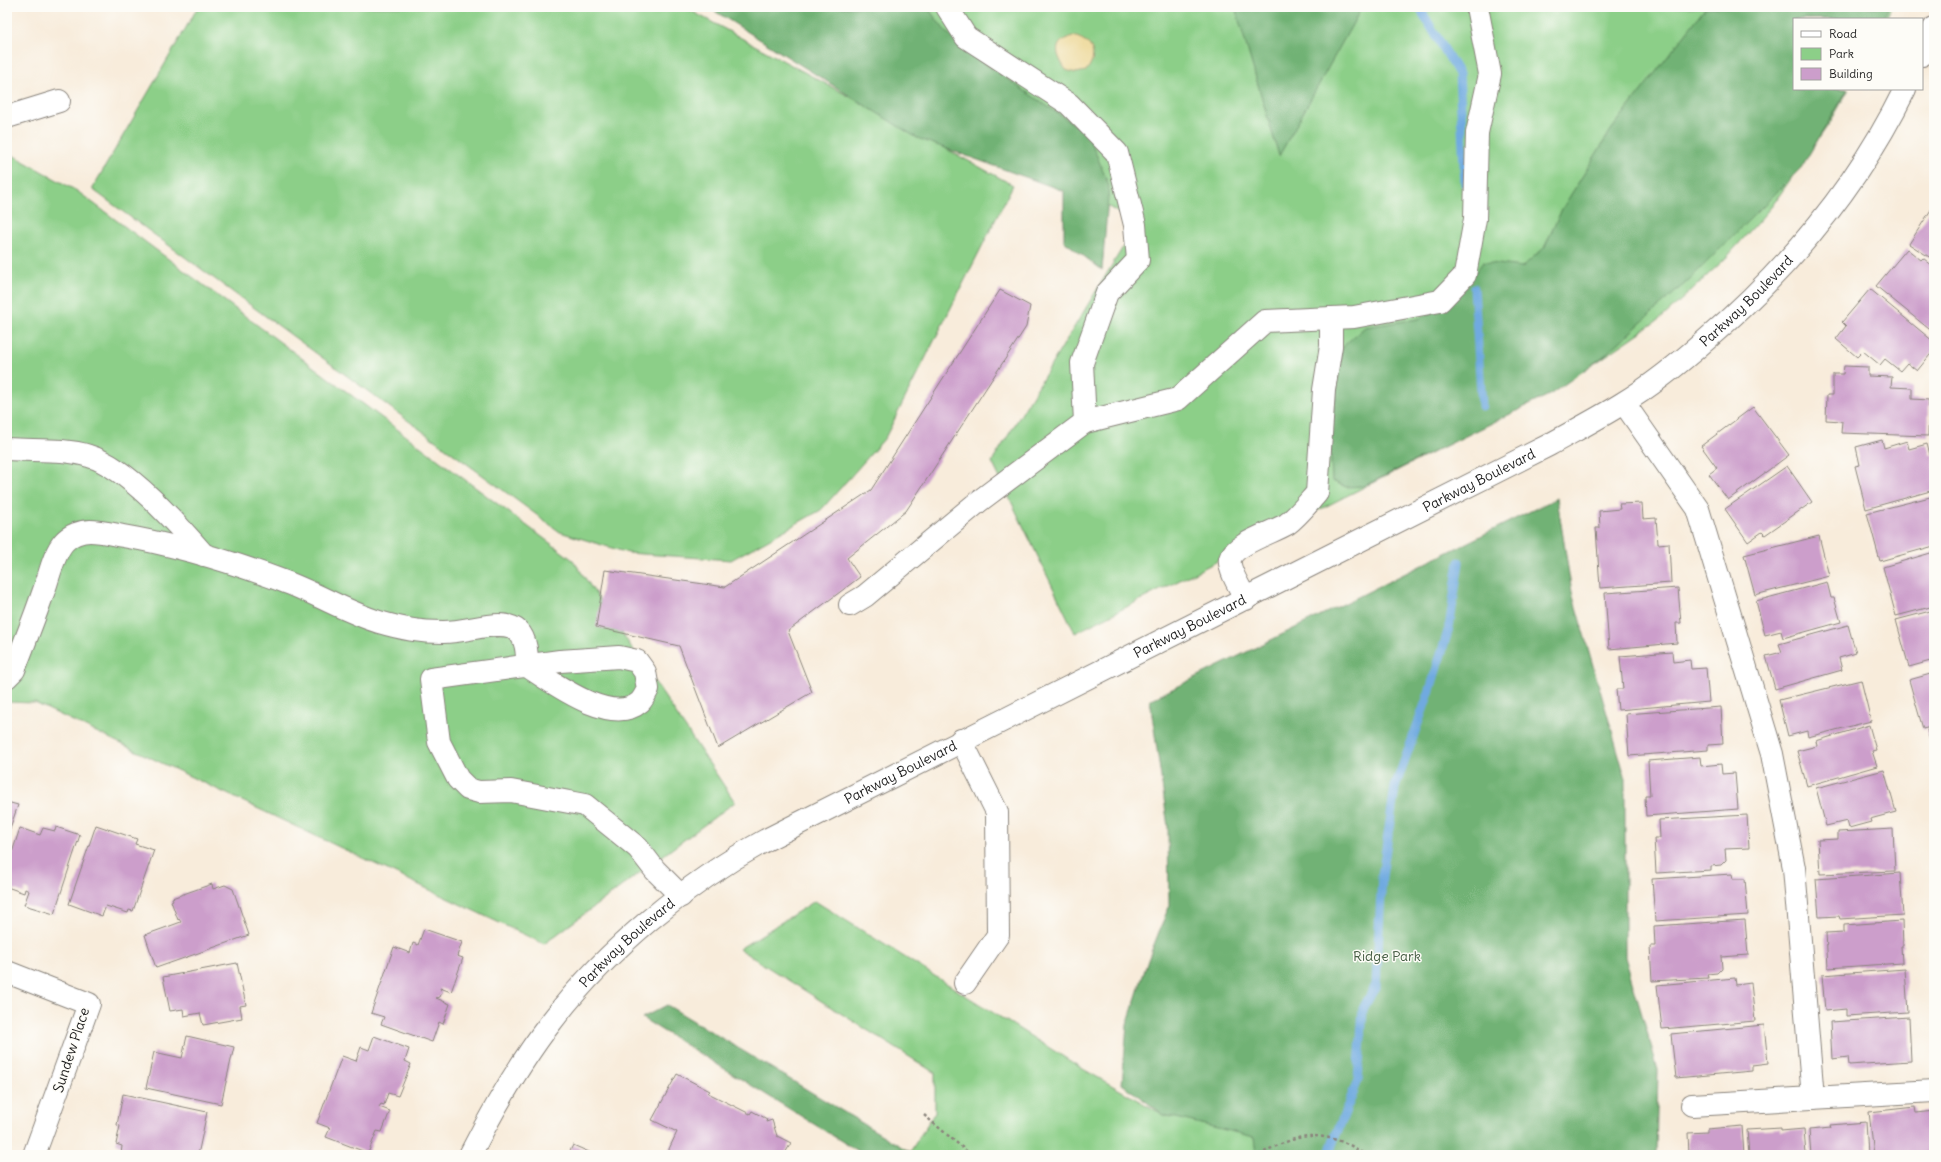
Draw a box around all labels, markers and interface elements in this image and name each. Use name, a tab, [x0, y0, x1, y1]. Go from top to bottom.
legend	[1793, 18, 1923, 90]
text: Road	[1829, 26, 1857, 41]
text: Park	[1829, 46, 1854, 61]
text: Building	[1829, 66, 1873, 81]
street label: Parkway Boulevard	[1696, 251, 1797, 350]
street label: Parkway Boulevard	[1420, 444, 1538, 516]
street label: Parkway Boulevard	[1130, 590, 1249, 662]
street label: Parkway Boulevard	[841, 736, 960, 808]
street label: Parkway Boulevard	[575, 894, 678, 991]
park label: Ridge Park	[1353, 947, 1421, 965]
street label: Sundew Place	[49, 1005, 93, 1095]

